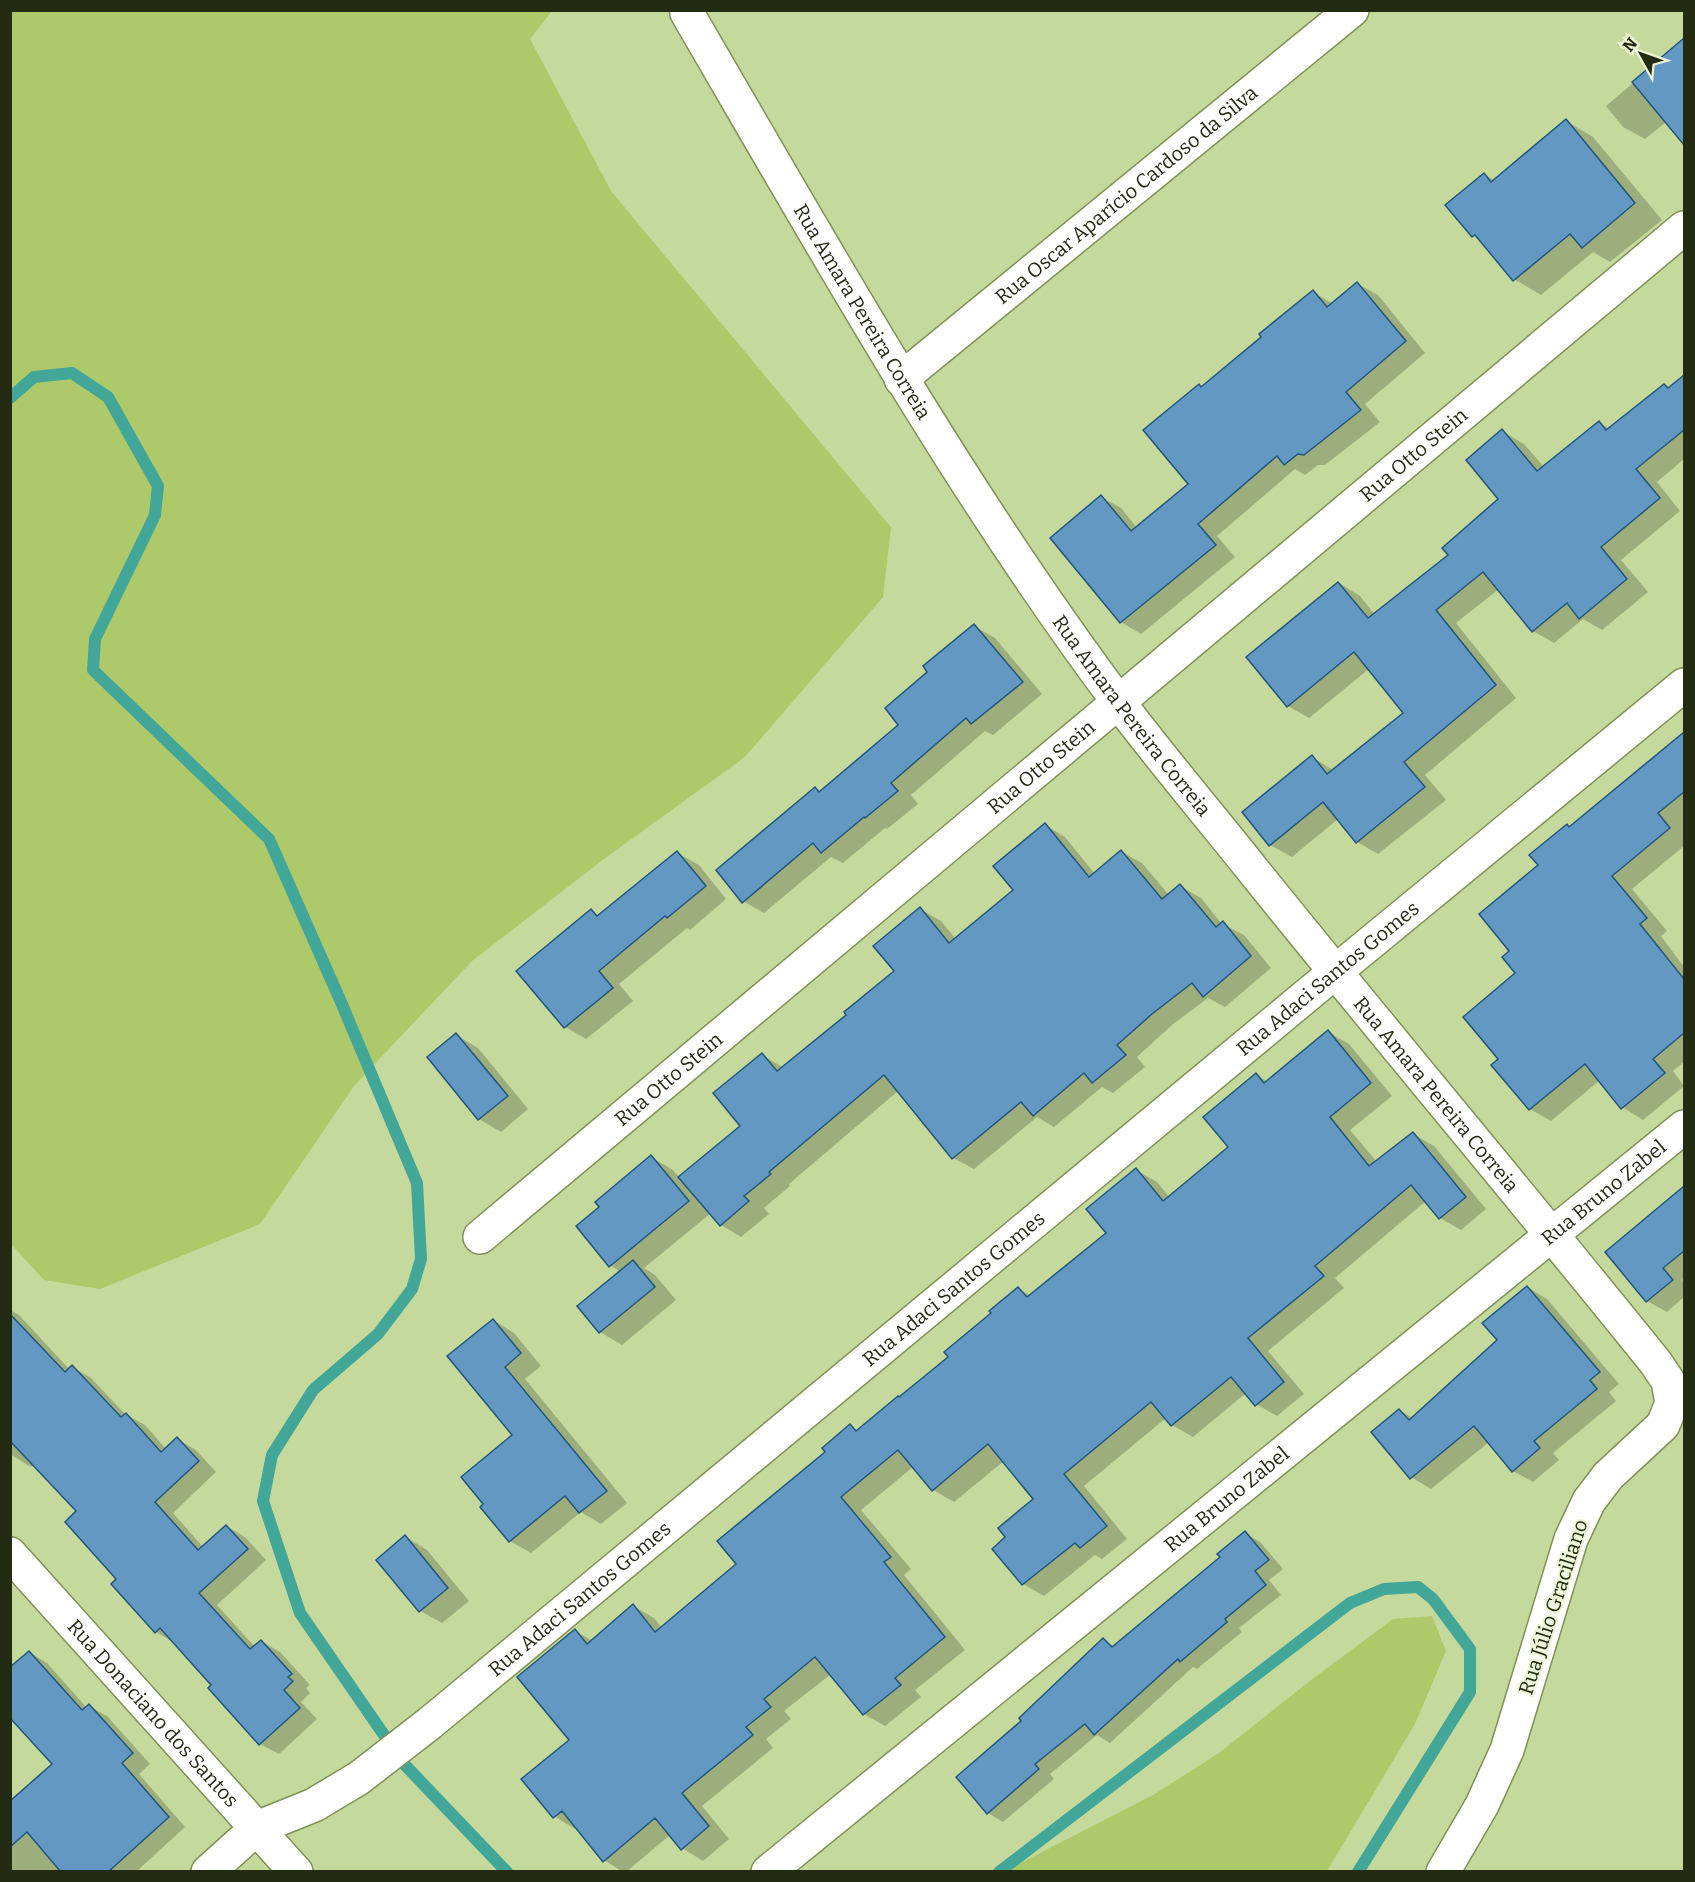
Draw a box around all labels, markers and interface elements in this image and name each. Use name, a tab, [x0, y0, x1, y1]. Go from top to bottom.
north arrow	[1611, 24, 1671, 84]
text: N	[1619, 34, 1641, 56]
street label: Rua Oscar Aparício Cardoso da Silva	[990, 80, 1262, 309]
street label: Rua Amara Pereira Correia	[789, 200, 936, 424]
street label: Rua Otto Stein	[1355, 403, 1472, 507]
street label: Rua Amara Pereira Correia	[1048, 611, 1216, 821]
street label: Rua Otto Stein	[982, 715, 1100, 819]
street label: Rua Adaci Santos Gomes	[1232, 896, 1424, 1061]
street label: Rua Amara Pereira Correia	[1349, 992, 1524, 1197]
street label: Rua Otto Stein	[610, 1027, 727, 1131]
street label: Rua Bruno Zabel	[1536, 1135, 1671, 1250]
street label: Rua Adaci Santos Gomes	[858, 1206, 1050, 1371]
street label: Rua Bruno Zabel	[1159, 1441, 1294, 1557]
street label: Rua Adaci Santos Gomes	[484, 1516, 676, 1681]
street label: Rua Júlio Graciliano	[1513, 1516, 1593, 1698]
street label: Rua Donaciano dos Santos	[62, 1614, 244, 1812]

